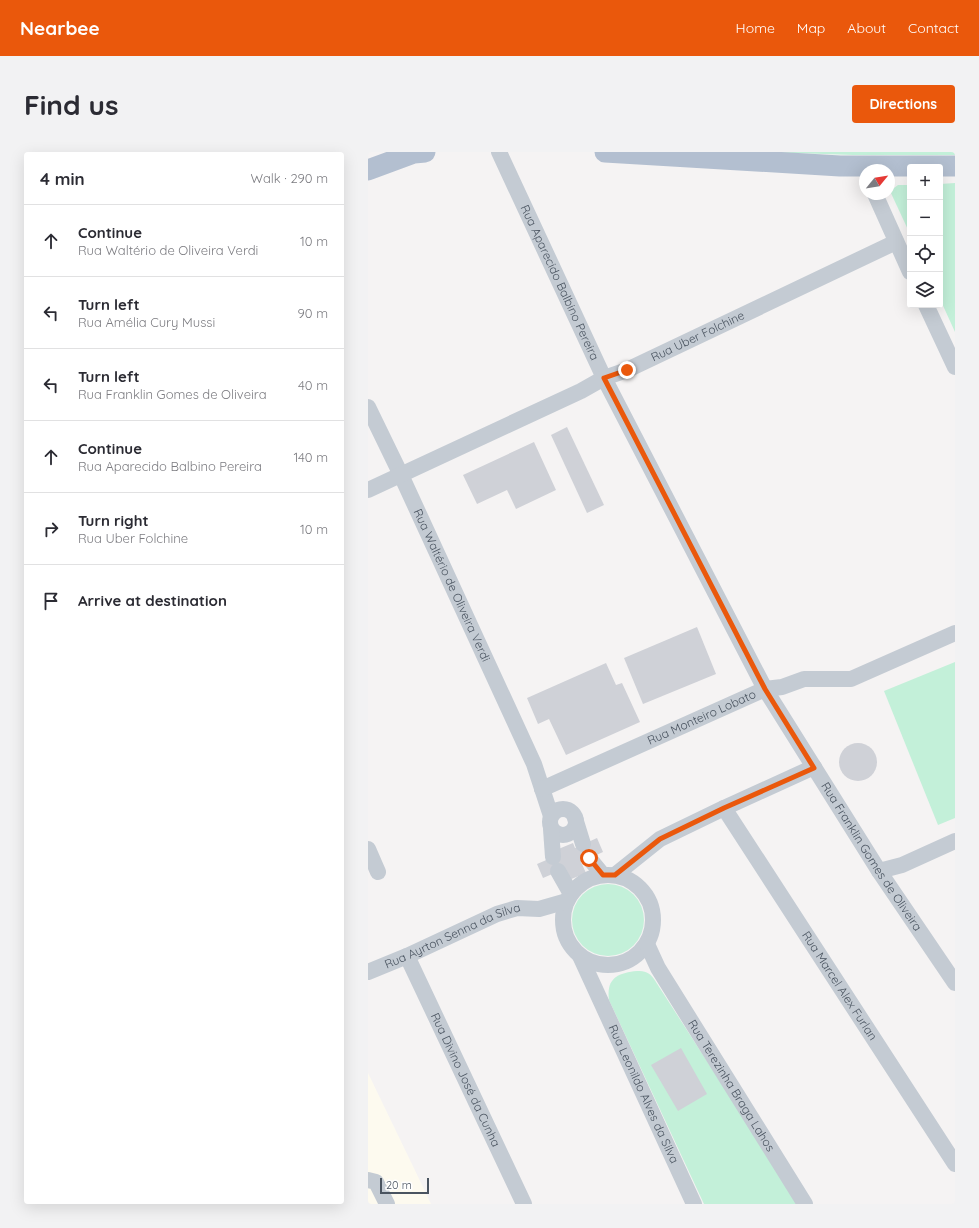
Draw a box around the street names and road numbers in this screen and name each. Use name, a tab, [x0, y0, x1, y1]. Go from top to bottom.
street label: Rua Aparecido Balbino Pereira	[518, 202, 603, 363]
street label: Rua Uber Folchine	[648, 307, 747, 365]
street label: Rua Waltério de Oliveira Verdi	[411, 506, 494, 664]
street label: Rua Monteiro Lobato	[645, 686, 758, 748]
street label: Rua Franklin Gomes de Oliveira	[818, 779, 925, 934]
street label: Rua Ayrton Senna da Silva	[382, 899, 522, 971]
street label: Rua Marcel Alex Furlan	[799, 928, 881, 1043]
street label: Rua Divino José da Cunha	[428, 1010, 504, 1149]
street label: Rua Terezinha Braga Lahos	[685, 1017, 779, 1154]
street label: Rua Leonildo Alves da Silva	[606, 1022, 682, 1166]

